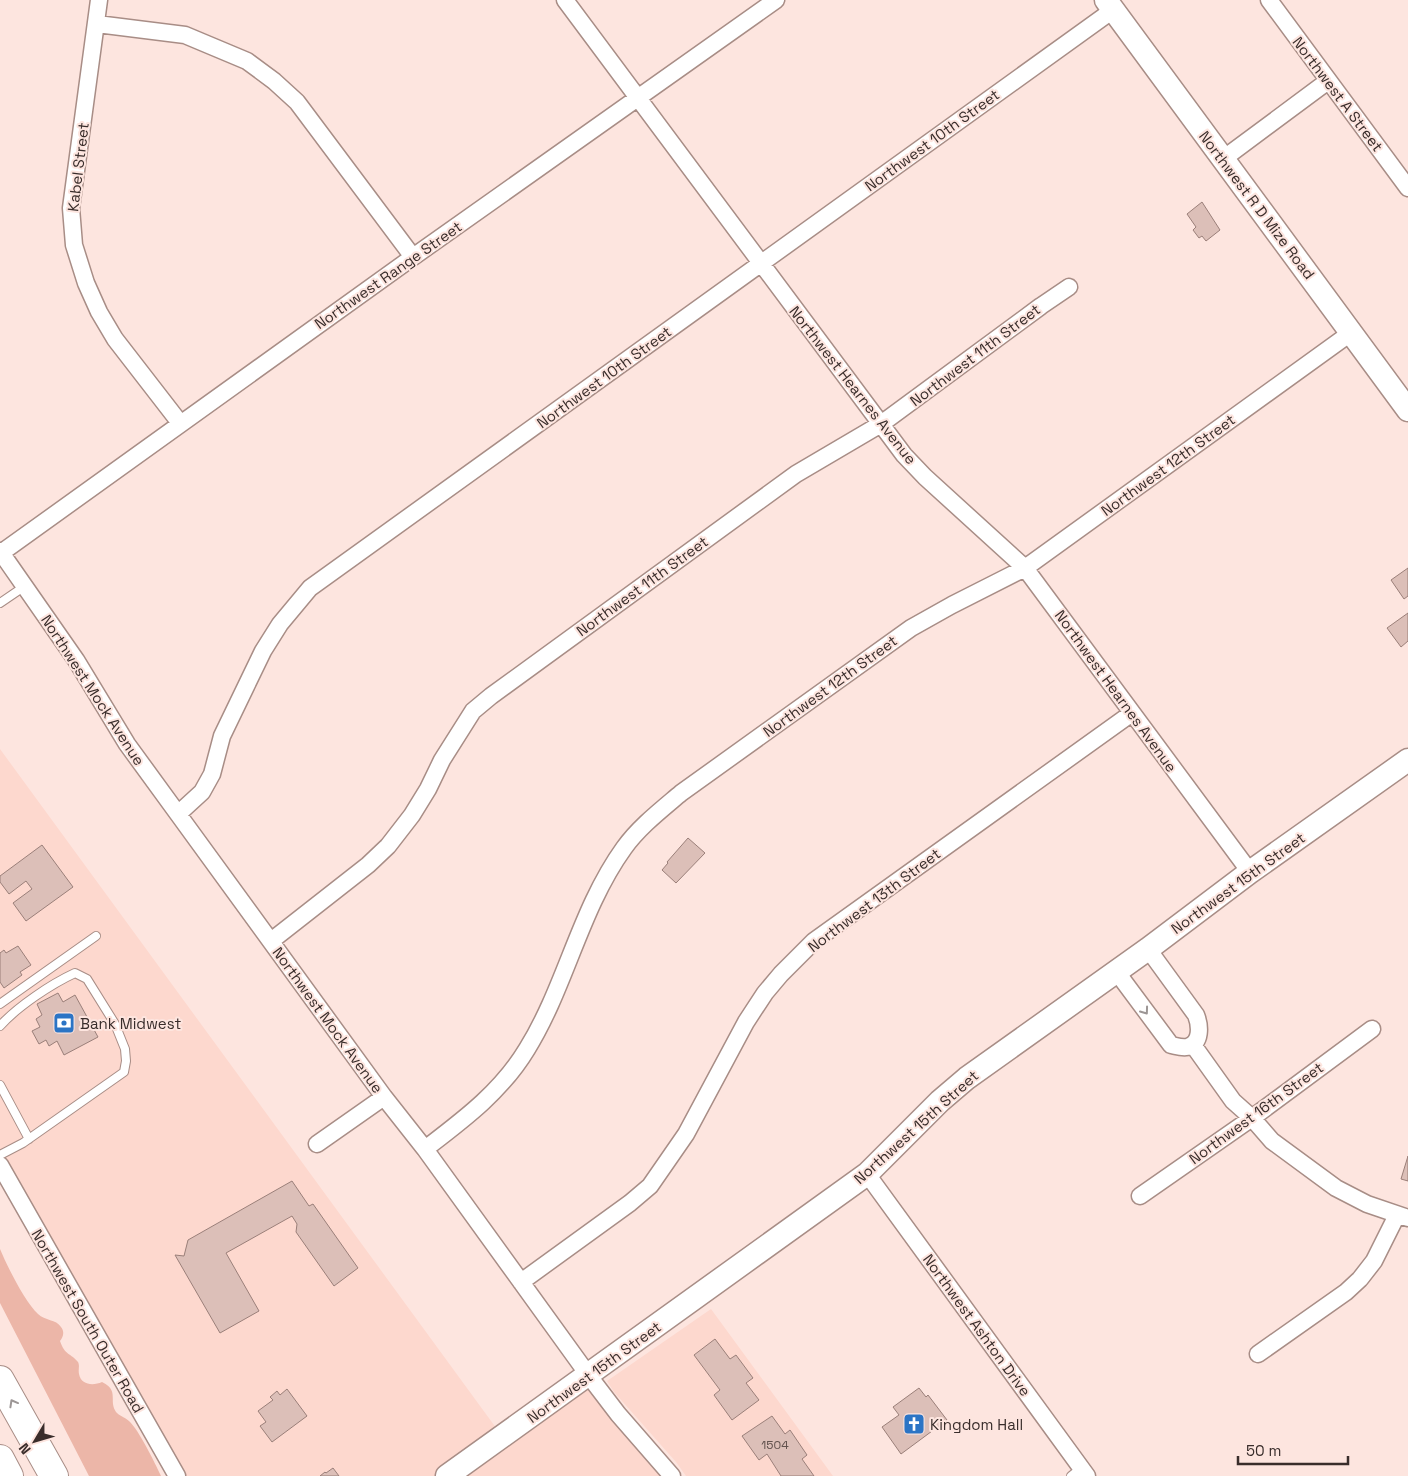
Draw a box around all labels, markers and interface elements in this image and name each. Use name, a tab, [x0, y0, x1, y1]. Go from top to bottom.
street label: Northwest A Street	[1289, 33, 1387, 155]
street label: Northwest 10th Street	[861, 85, 1003, 195]
street label: Kabel Street	[63, 121, 93, 213]
street label: Northwest R D Mize Road	[1195, 127, 1319, 283]
street label: Northwest Range Street	[311, 217, 465, 333]
street label: Northwest 11th Street	[906, 300, 1044, 410]
street label: Northwest Hearnes Avenue	[785, 302, 921, 468]
street label: Northwest 10th Street	[533, 322, 675, 432]
street label: Northwest 12th Street	[1097, 410, 1239, 520]
street label: Northwest 11th Street	[572, 532, 712, 640]
street label: Northwest Hearnes Avenue	[1051, 606, 1181, 776]
street label: Northwest Mock Avenue	[37, 611, 149, 769]
street label: Northwest 12th Street	[759, 631, 901, 741]
street label: Northwest 15th Street	[1167, 828, 1309, 938]
street label: Northwest 13th Street	[804, 844, 944, 956]
street label: Northwest Mock Avenue	[269, 943, 387, 1097]
one-way arrow	[1139, 1005, 1147, 1014]
bank icon: Bank Midwest	[52, 1011, 76, 1035]
place label: Bank Midwest	[80, 1014, 181, 1033]
street label: Northwest 16th Street	[1185, 1058, 1327, 1168]
street label: Northwest 15th Street	[850, 1066, 982, 1188]
street label: Northwest South Outer Road	[28, 1226, 148, 1416]
street label: Northwest Ashton Drive	[919, 1250, 1035, 1400]
street label: Northwest 15th Street	[523, 1317, 665, 1427]
one-way arrow	[9, 1399, 19, 1408]
church icon: Kingdom Hall	[902, 1412, 926, 1436]
place label: Kingdom Hall	[930, 1415, 1023, 1434]
north arrow	[10, 1416, 60, 1466]
scale bar	[1238, 1434, 1348, 1466]
house number: 1504	[761, 1437, 789, 1453]
text: N	[15, 1440, 35, 1458]
text: 50 m	[1246, 1441, 1281, 1460]

